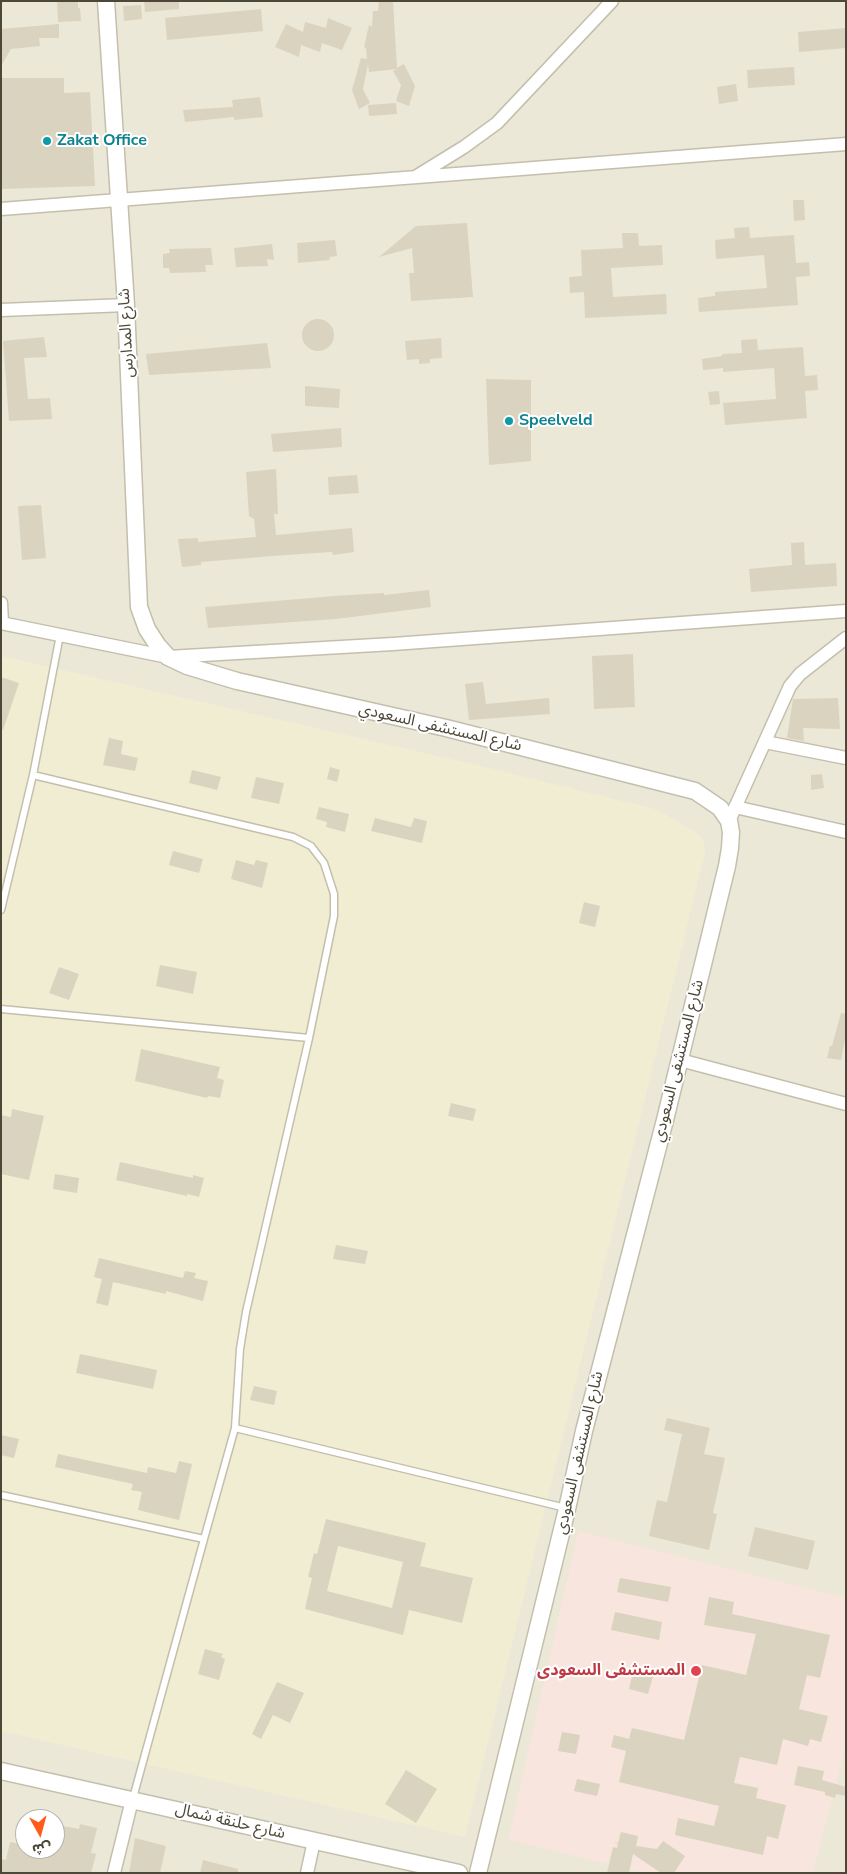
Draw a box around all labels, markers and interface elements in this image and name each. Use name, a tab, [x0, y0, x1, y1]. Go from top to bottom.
place label: Zakat Office	[57, 131, 147, 151]
marker: Zakat Office	[41, 135, 53, 147]
street label: شارع المدارس	[115, 288, 139, 378]
place label: Speelveld	[519, 411, 593, 431]
marker: Speelveld	[503, 415, 515, 427]
street label: شارع المستشفى السعودي	[357, 700, 523, 756]
street label: شارع المستشفى السعودي	[650, 978, 708, 1144]
street label: شارع المستشفى السعودي	[552, 1370, 608, 1536]
place label: المستشفى السعودى	[537, 1661, 685, 1681]
marker: المستشفى السعودى	[689, 1664, 703, 1678]
street label: شارع حلنقة شمال	[173, 1800, 287, 1844]
north arrow	[15, 1809, 65, 1859]
text: ش	[31, 1838, 52, 1859]

